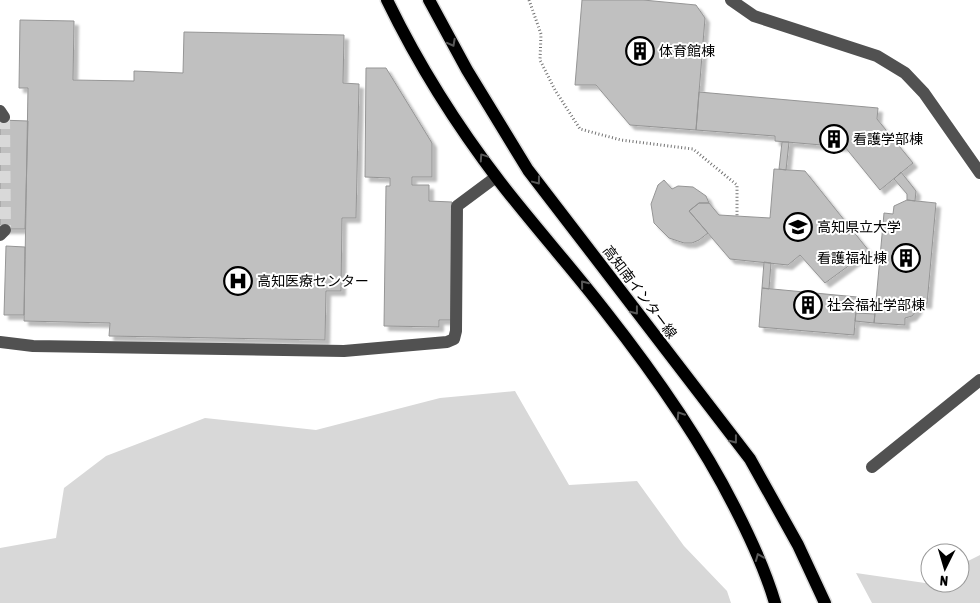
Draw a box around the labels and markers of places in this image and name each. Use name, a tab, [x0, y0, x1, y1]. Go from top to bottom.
building icon: 体育館棟	[625, 36, 655, 66]
place label: 体育館棟	[659, 43, 715, 59]
building icon: 看護学部棟	[819, 124, 849, 154]
place label: 看護学部棟	[853, 131, 923, 147]
school or university icon: 高知県立大学	[783, 212, 813, 242]
place label: 高知県立大学	[817, 219, 901, 235]
building icon: 看護福祉棟	[891, 243, 921, 273]
place label: 看護福祉棟	[817, 250, 887, 266]
hospital icon: 高知医療センター	[223, 266, 253, 296]
place label: 高知医療センター	[257, 273, 369, 289]
building icon: 社会福祉学部棟	[793, 290, 823, 320]
place label: 社会福祉学部棟	[827, 297, 925, 313]

